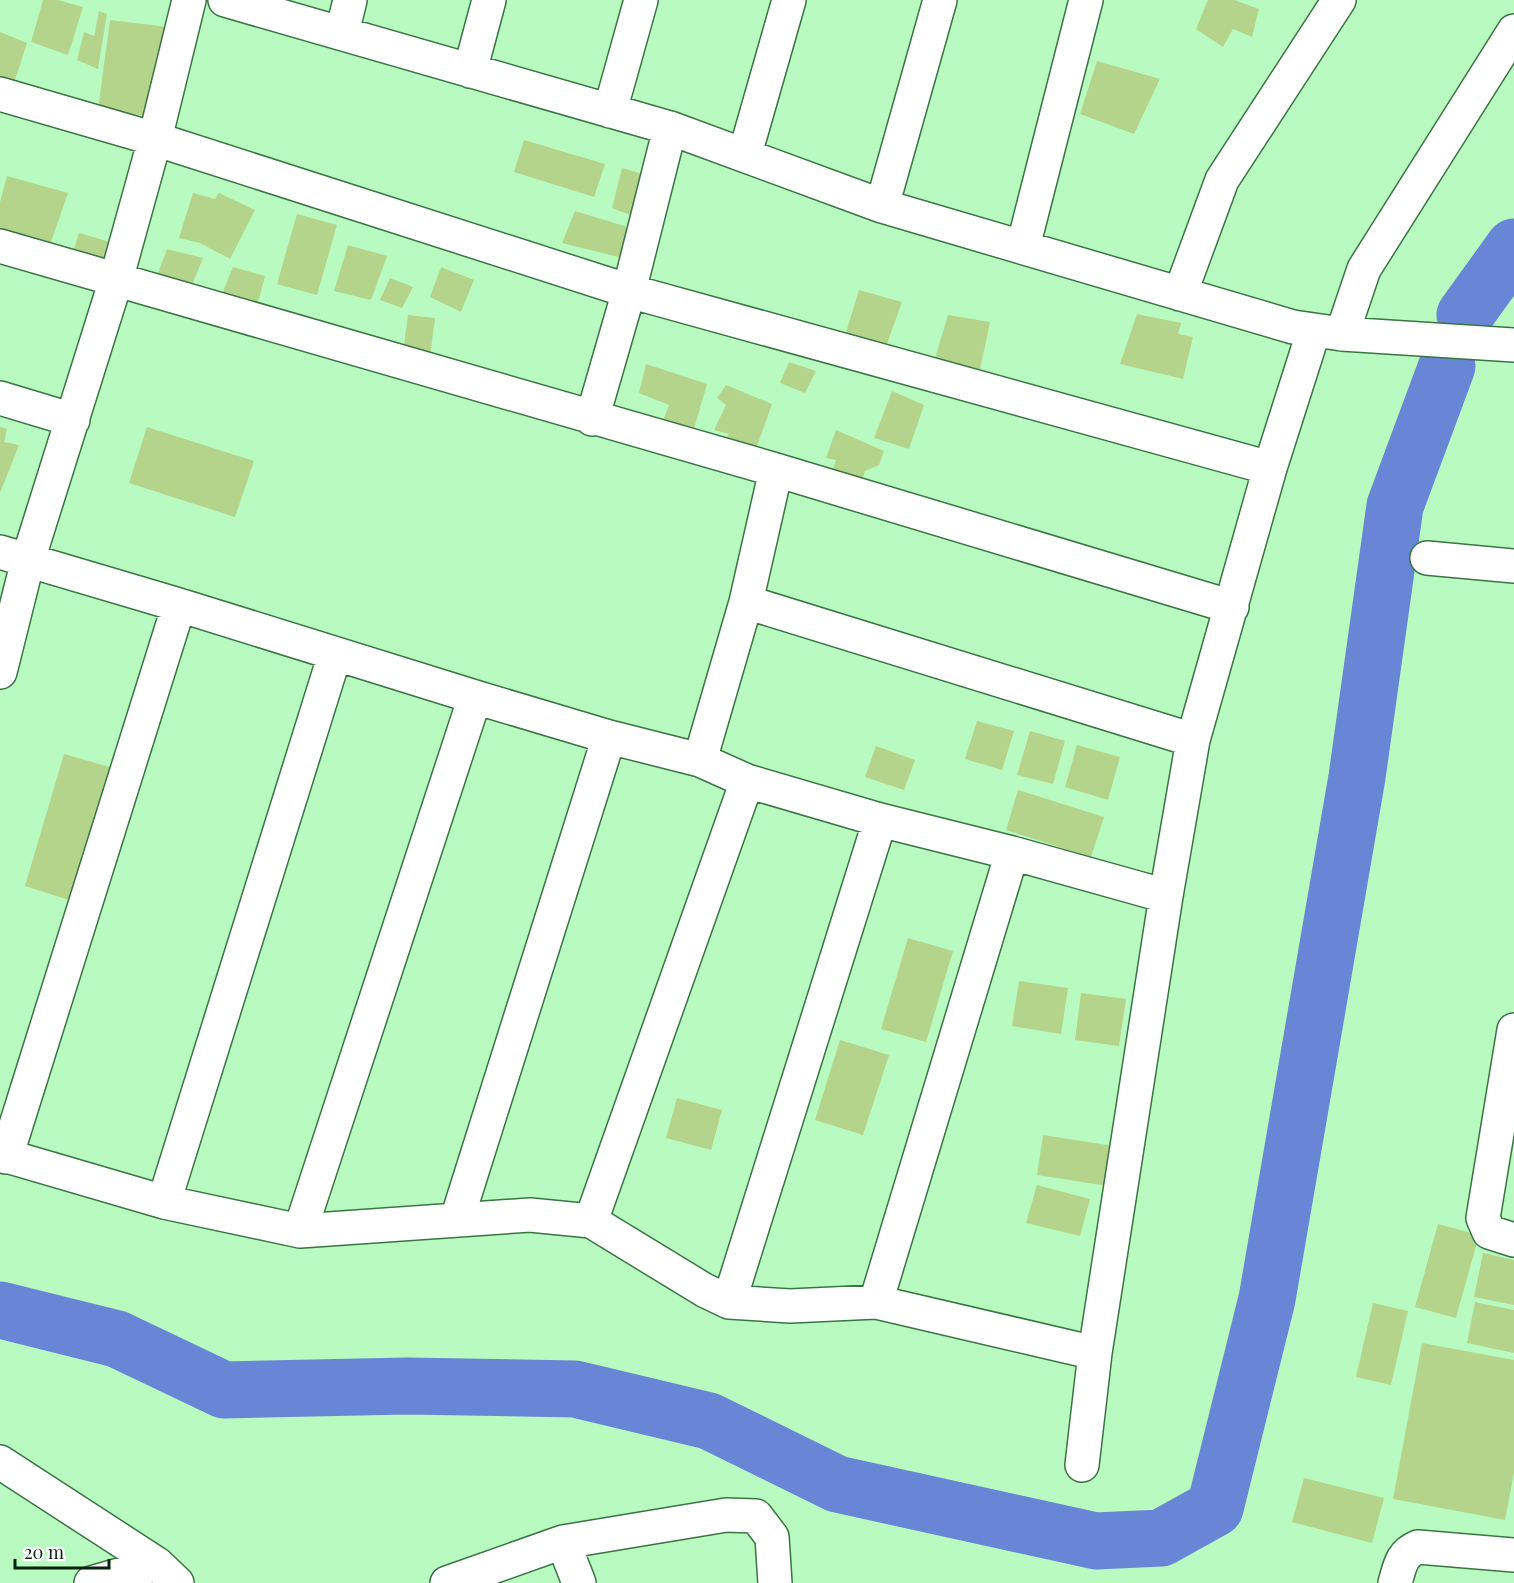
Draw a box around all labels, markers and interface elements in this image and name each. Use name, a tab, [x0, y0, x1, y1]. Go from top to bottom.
scale bar	[15, 1532, 110, 1570]
text: 20 m	[24, 1540, 64, 1564]

